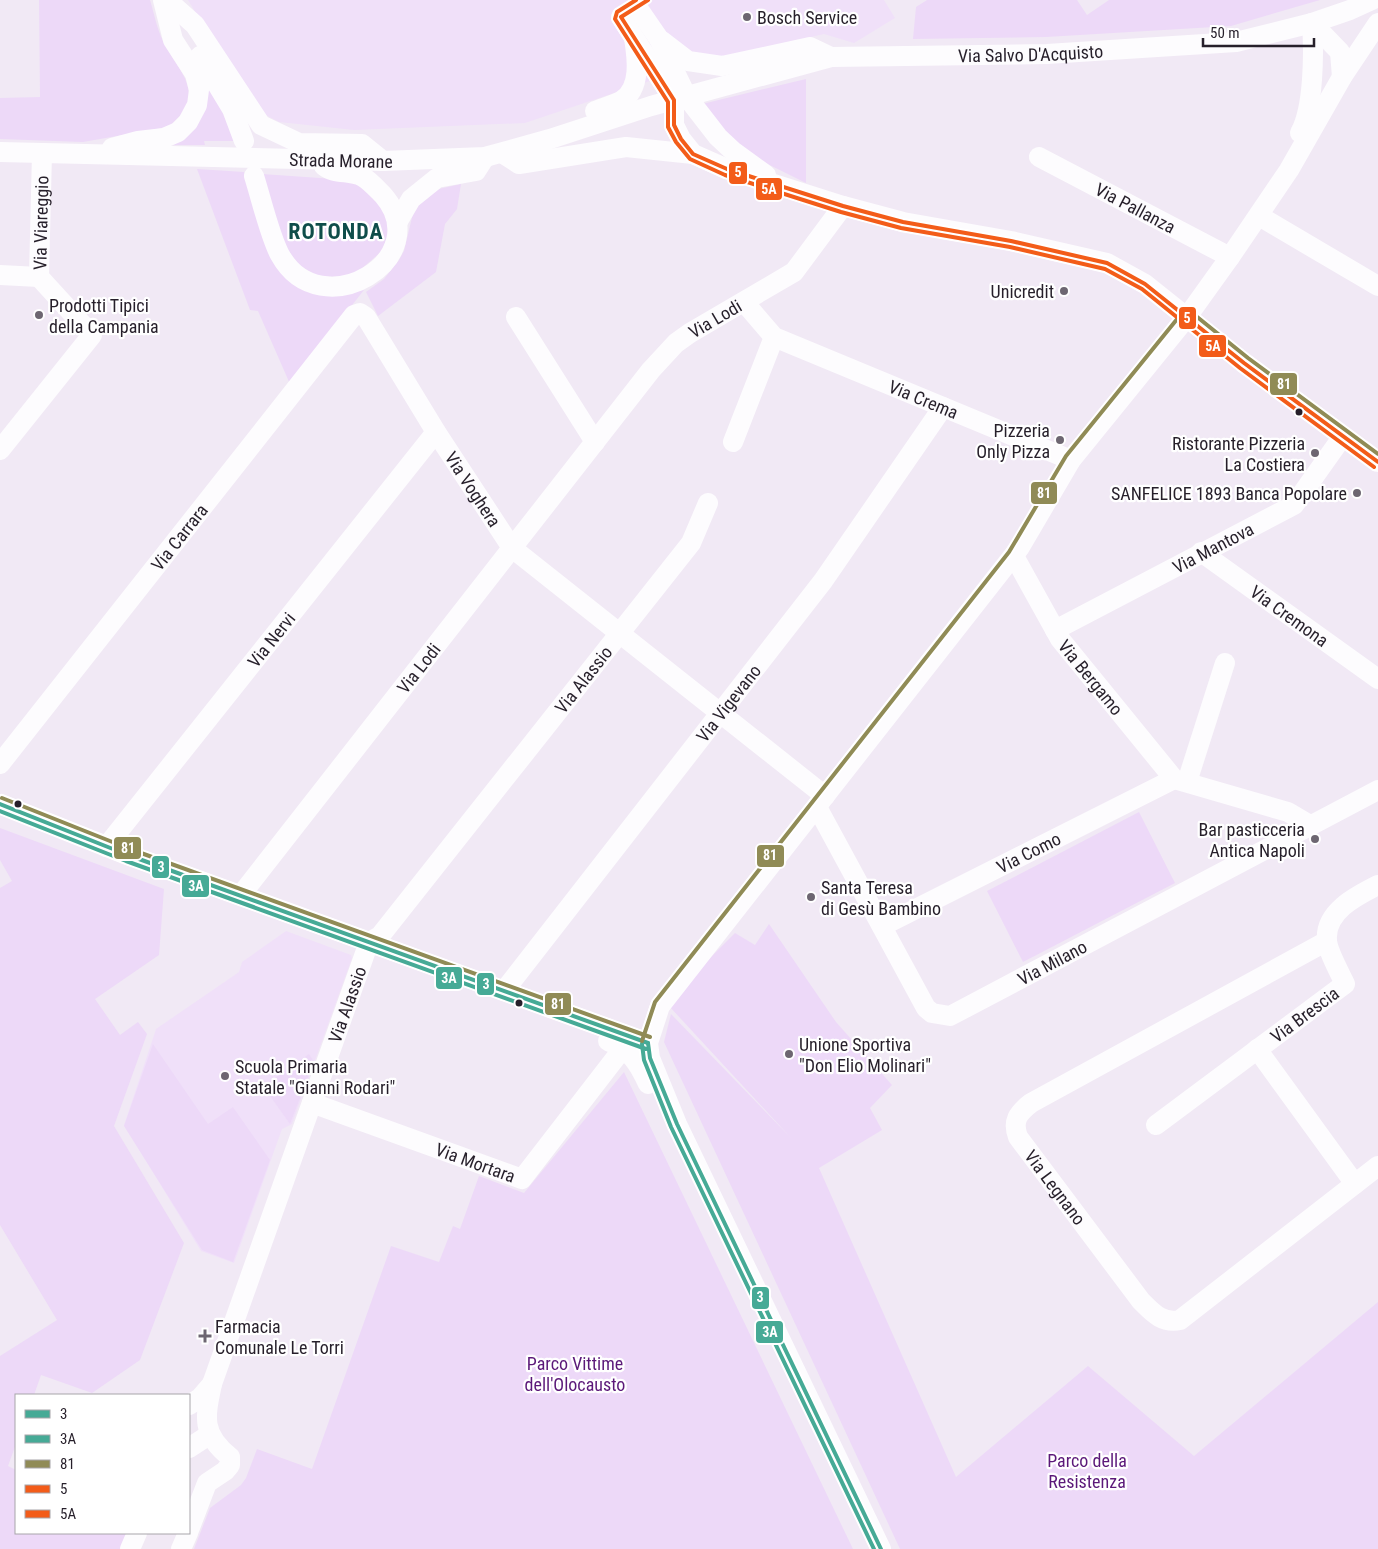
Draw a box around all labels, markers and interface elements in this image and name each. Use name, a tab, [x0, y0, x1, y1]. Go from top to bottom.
place label: Bosch Service	[757, 7, 857, 28]
marker: Bosch Service	[741, 11, 753, 23]
scale bar	[1203, 15, 1314, 47]
text: 50 m	[1210, 24, 1240, 42]
street label: Via Salvo D'Acquisto	[958, 40, 1104, 66]
street label: Strada Morane	[289, 148, 393, 172]
line badge: 5	[728, 161, 748, 185]
text: 5	[734, 164, 742, 180]
street label: Via Viareggio	[29, 175, 52, 270]
line badge: 5A	[755, 177, 783, 201]
street label: Via Pallanza	[1092, 178, 1179, 237]
text: 5A	[761, 181, 777, 197]
district label: ROTONDA	[288, 219, 384, 244]
place label: Unicredit	[991, 281, 1054, 302]
marker: Unicredit	[1058, 285, 1070, 297]
place label: Prodotti Tipici della Campania	[49, 295, 159, 337]
street label: Via Lodi	[685, 295, 745, 342]
line badge: 5	[1178, 306, 1197, 330]
marker: Prodotti Tipici della Campania	[33, 309, 45, 321]
text: 5	[1183, 310, 1191, 326]
line badge: 5A	[1198, 334, 1227, 358]
text: 5A	[1205, 338, 1221, 354]
line badge: 81	[1269, 372, 1298, 396]
street label: Via Crema	[886, 375, 961, 423]
text: 81	[1277, 376, 1291, 392]
unlabelled marker	[1294, 407, 1304, 417]
place label: Pizzeria Only Pizza	[976, 420, 1050, 462]
place label: Ristorante Pizzeria La Costiera	[1172, 433, 1305, 475]
marker: Pizzeria Only Pizza	[1054, 434, 1066, 446]
street label: Via Voghera	[441, 447, 506, 530]
marker: Ristorante Pizzeria La Costiera	[1309, 447, 1321, 459]
line badge: 81	[1030, 481, 1058, 505]
place label: SANFELICE 1893 Banca Popolare	[1111, 483, 1347, 504]
text: 81	[1037, 485, 1051, 501]
marker: SANFELICE 1893 Banca Popolare	[1351, 487, 1363, 499]
street label: Via Carrara	[146, 500, 212, 575]
street label: Via Mantova	[1169, 518, 1257, 577]
street label: Via Cremona	[1246, 581, 1333, 651]
street label: Via Nervi	[243, 608, 299, 671]
street label: Via Bergamo	[1054, 635, 1128, 719]
street label: Via Lodi	[392, 639, 444, 697]
street label: Via Alassio	[550, 642, 616, 717]
street label: Via Vigevano	[691, 660, 765, 746]
unlabelled marker	[13, 799, 23, 809]
place label: Bar pasticceria Antica Napoli	[1198, 819, 1305, 861]
street label: Via Como	[993, 827, 1064, 877]
marker: Bar pasticceria Antica Napoli	[1309, 833, 1321, 845]
line badge: 81	[113, 836, 142, 860]
text: 81	[121, 840, 135, 856]
line badge: 81	[756, 844, 785, 868]
text: 81	[763, 847, 777, 863]
line badge: 3	[151, 855, 170, 879]
text: 3	[157, 859, 165, 875]
line badge: 3A	[181, 874, 210, 898]
place label: Santa Teresa di Gesù Bambino	[821, 877, 941, 919]
text: 3A	[188, 878, 204, 894]
marker: Santa Teresa di Gesù Bambino	[805, 891, 817, 903]
street label: Via Milano	[1014, 935, 1090, 989]
street label: Via Alassio	[324, 963, 370, 1045]
line badge: 3A	[435, 966, 463, 990]
text: 3A	[441, 970, 457, 986]
line badge: 3	[476, 972, 495, 996]
text: 3	[482, 976, 490, 992]
street label: Via Brescia	[1266, 982, 1343, 1047]
line badge: 81	[544, 992, 572, 1016]
text: 81	[551, 996, 565, 1012]
unlabelled marker	[514, 998, 524, 1008]
place label: Unione Sportiva "Don Elio Molinari"	[799, 1034, 931, 1076]
marker: Unione Sportiva "Don Elio Molinari"	[783, 1048, 795, 1060]
place label: Scuola Primaria Statale "Gianni Rodari"	[235, 1056, 395, 1098]
marker: Scuola Primaria Statale "Gianni Rodari"	[219, 1070, 231, 1082]
street label: Via Mortara	[433, 1138, 518, 1186]
street label: Via Legnano	[1021, 1146, 1090, 1229]
line badge: 3	[751, 1286, 770, 1310]
text: 3	[756, 1289, 764, 1305]
place label: Farmacia Comunale Le Torri	[215, 1316, 344, 1358]
line badge: 3A	[755, 1320, 784, 1344]
text: 3A	[762, 1324, 778, 1340]
marker: Farmacia Comunale Le Torri	[199, 1330, 211, 1342]
park label: Parco Vittime dell'Olocausto	[525, 1353, 625, 1395]
legend	[15, 1394, 190, 1534]
text: 3	[60, 1405, 67, 1423]
text: 3A	[60, 1430, 76, 1448]
park label: Parco della Resistenza	[1047, 1450, 1127, 1492]
text: 81	[60, 1455, 75, 1473]
text: 5	[60, 1480, 67, 1498]
text: 5A	[60, 1505, 76, 1523]

